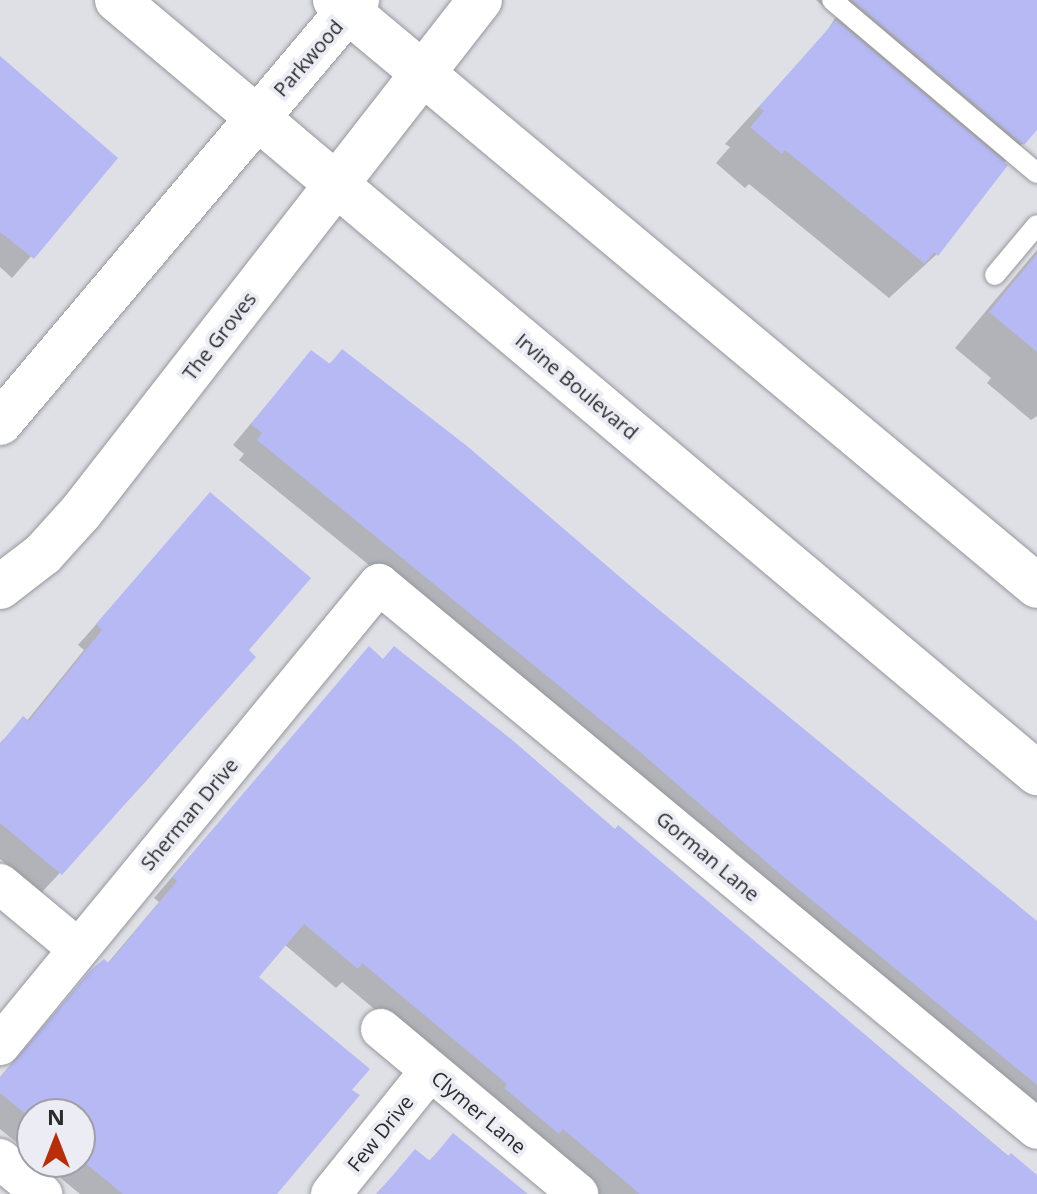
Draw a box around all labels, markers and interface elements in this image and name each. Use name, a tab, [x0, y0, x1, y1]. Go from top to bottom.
street label: Parkwood	[268, 15, 348, 101]
street label: The Groves	[177, 287, 261, 385]
street label: Irvine Boulevard	[511, 328, 643, 444]
street label: Sherman Drive	[135, 753, 243, 875]
street label: Gorman Lane	[652, 806, 764, 906]
street label: Clymer Lane	[427, 1066, 531, 1158]
street label: Few Drive	[342, 1090, 418, 1176]
north arrow	[16, 1098, 96, 1178]
text: N	[47, 1101, 65, 1131]

